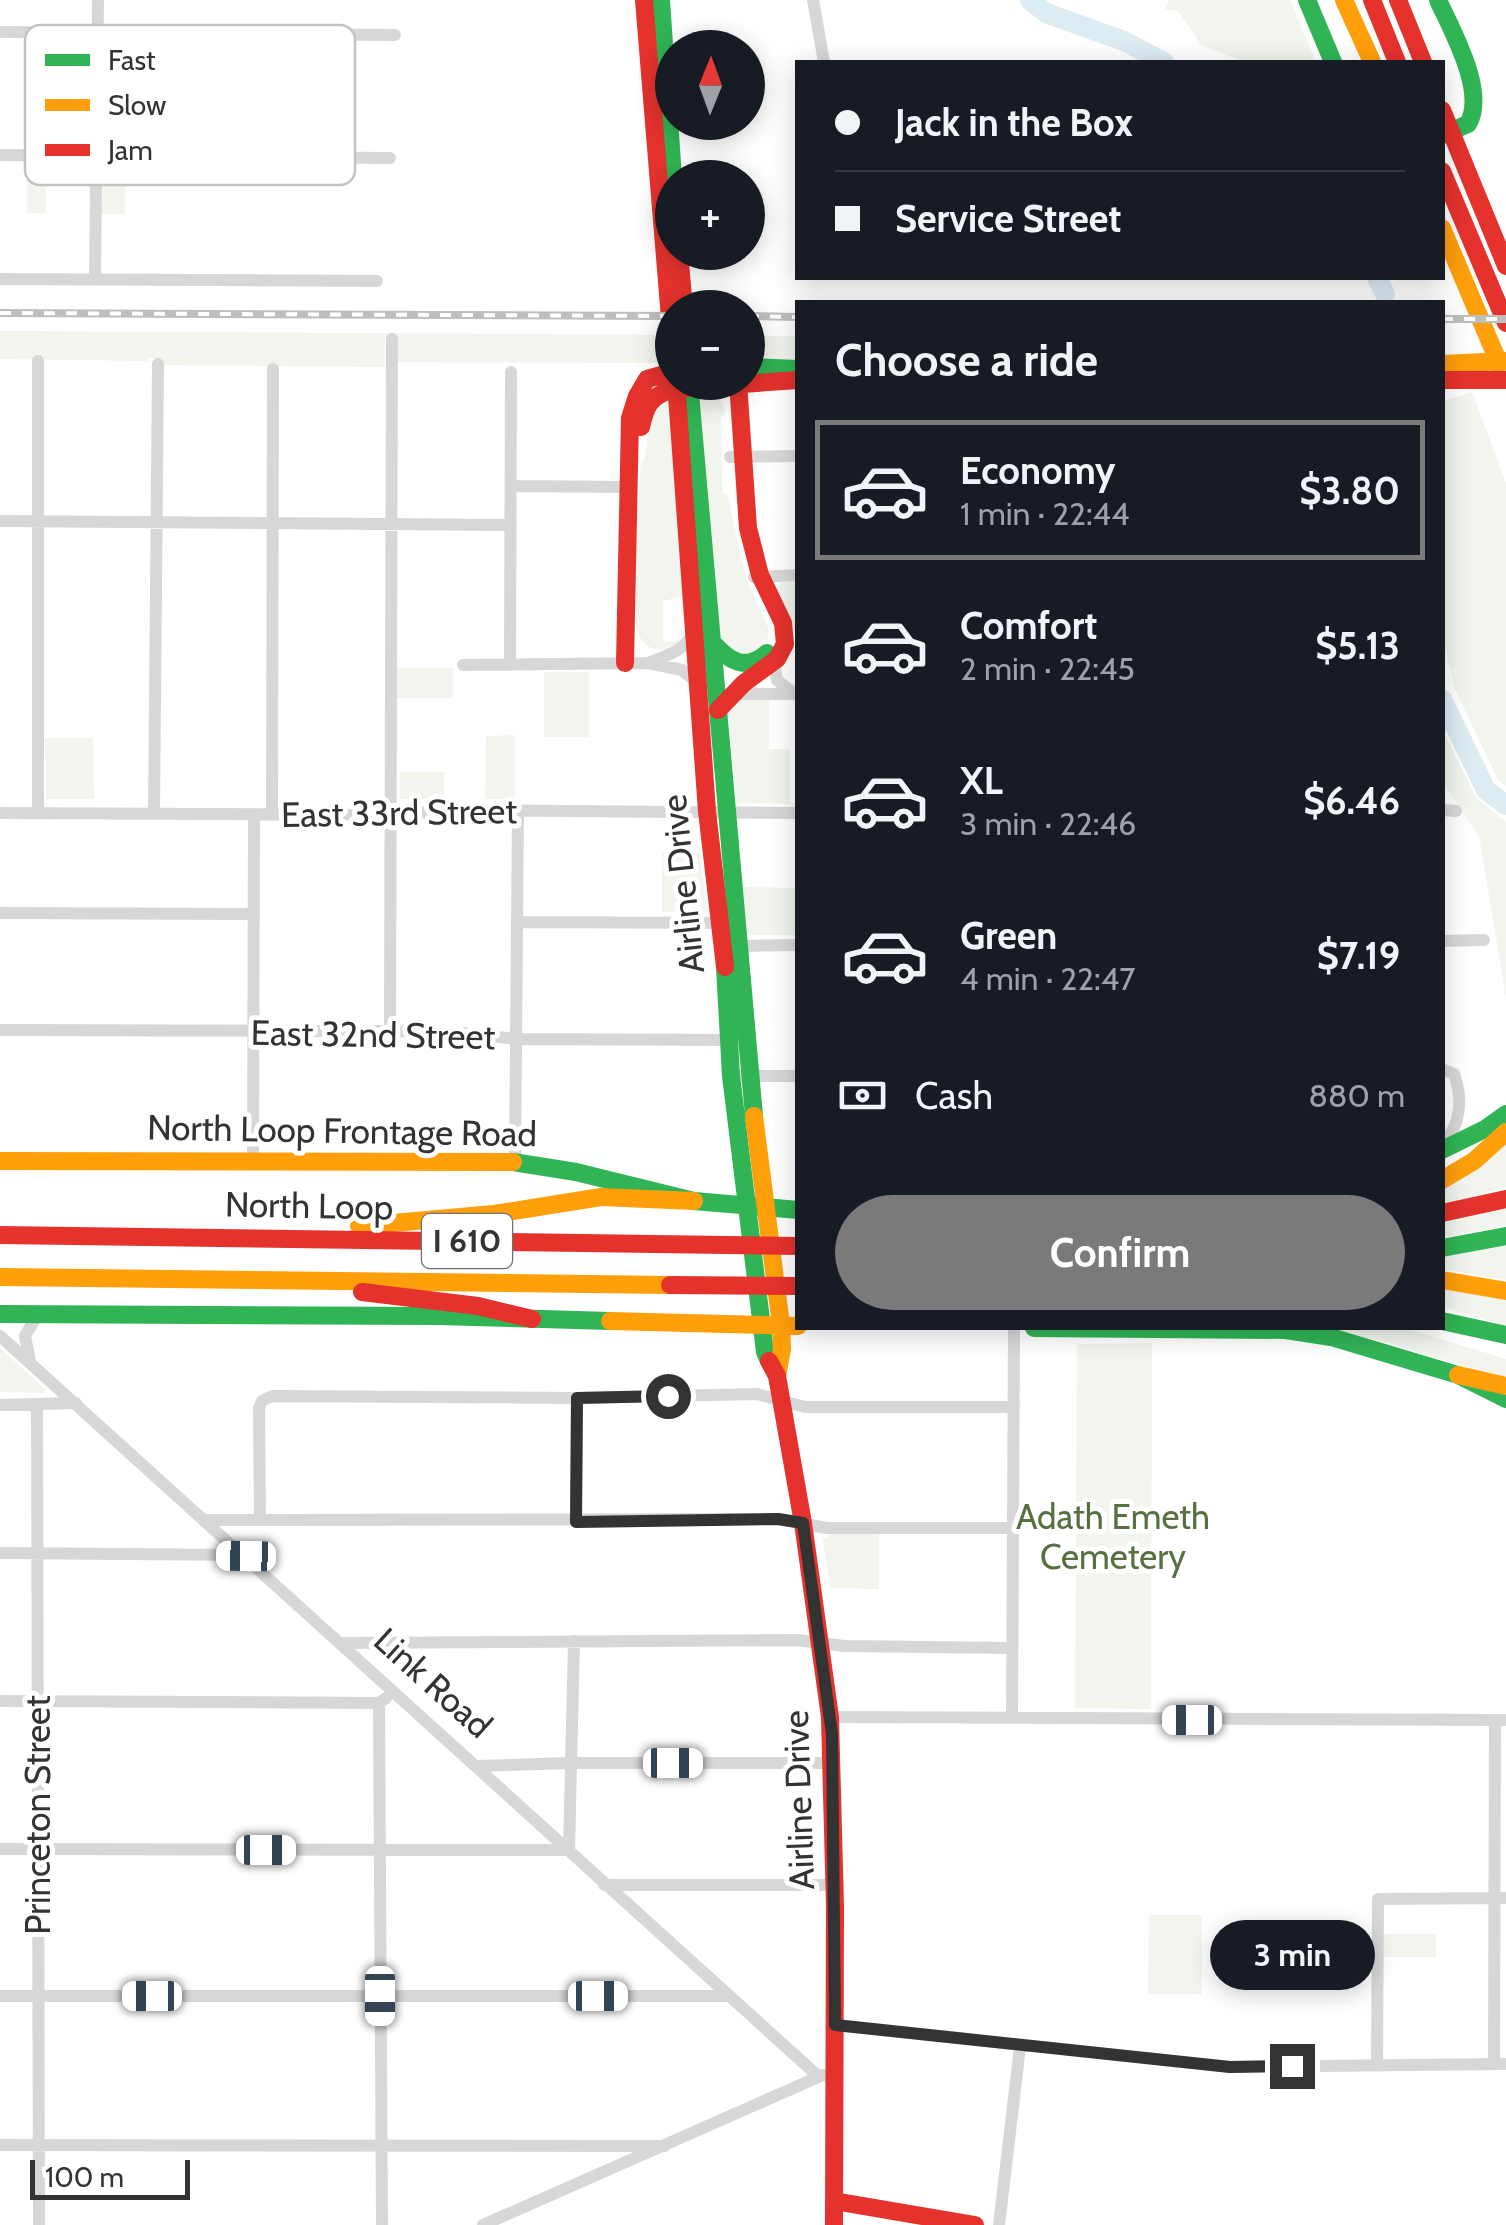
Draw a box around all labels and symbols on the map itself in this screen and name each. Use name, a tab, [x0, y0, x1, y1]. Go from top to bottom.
legend	[25, 25, 355, 185]
north arrow	[655, 30, 765, 140]
text: Fast	[108, 43, 156, 77]
text: Slow	[108, 88, 166, 122]
text: Jam	[107, 133, 153, 167]
street label: East 33rd Street	[281, 789, 518, 836]
street label: Airline Drive	[652, 792, 713, 976]
street label: East 32nd Street	[250, 1011, 496, 1058]
street label: North Loop Frontage Road	[147, 1106, 537, 1155]
street label: North Loop	[225, 1183, 394, 1228]
road number: I 610	[422, 1214, 512, 1268]
route start	[646, 1374, 691, 1419]
park label: Adath Emeth Cemetery	[1016, 1495, 1210, 1578]
car	[216, 1540, 276, 1572]
street label: Link Road	[365, 1618, 501, 1747]
street label: Princeton Street	[16, 1695, 59, 1935]
car	[1162, 1705, 1222, 1735]
street label: Airline Drive	[774, 1710, 823, 1891]
car	[643, 1748, 703, 1778]
car	[236, 1835, 296, 1865]
callout: 3 min	[1210, 1921, 1374, 1991]
car	[365, 1966, 395, 2026]
car	[122, 1981, 182, 2011]
car	[568, 1981, 628, 2011]
route end	[1270, 2044, 1315, 2089]
scale bar	[30, 2155, 190, 2200]

